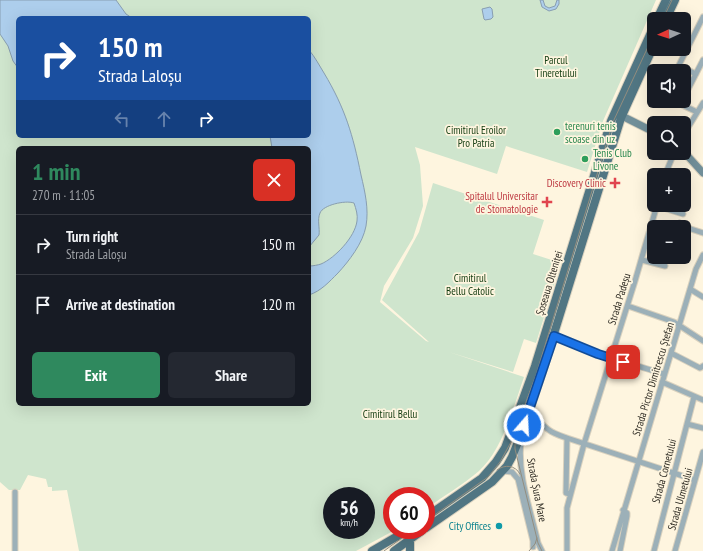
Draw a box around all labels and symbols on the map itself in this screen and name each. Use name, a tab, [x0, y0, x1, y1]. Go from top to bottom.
north arrow	[647, 12, 691, 56]
park label: Parcul Tineretului	[535, 53, 577, 80]
place label: terenuri tenis scoase din uz	[565, 119, 616, 146]
park label: Cimitirul Eroilor Pro Patria	[446, 123, 506, 150]
marker: terenuri tenis scoase din uz	[552, 127, 562, 137]
place label: Tenis Club Livone	[593, 146, 632, 173]
marker: Tenis Club Livone	[580, 154, 590, 164]
place label: Discovery Clinic	[547, 176, 606, 190]
marker: Discovery Clinic	[609, 177, 621, 189]
place label: Spitalul Universitar de Stomatologie	[465, 189, 538, 216]
marker: Spitalul Universitar de Stomatologie	[541, 196, 553, 208]
street label: Șoseaua Olteniței	[533, 249, 565, 317]
park label: Cimitirul Bellu Catolic	[446, 271, 494, 298]
street label: Strada Padeșu	[604, 271, 634, 327]
street label: Strada Pictor Dimitrescu Ștefan	[629, 320, 677, 438]
pin	[606, 345, 640, 379]
position arrow	[503, 404, 545, 446]
park label: Cimitirul Bellu	[363, 407, 418, 421]
street label: Strada Cornetului	[649, 437, 679, 505]
street label: Strada Șura Mare	[524, 457, 550, 524]
street label: Strada Ulmetului	[664, 466, 696, 532]
speed limit sign: 60	[383, 487, 435, 539]
place label: City Offices	[449, 519, 491, 533]
marker: City Offices	[494, 521, 504, 531]

